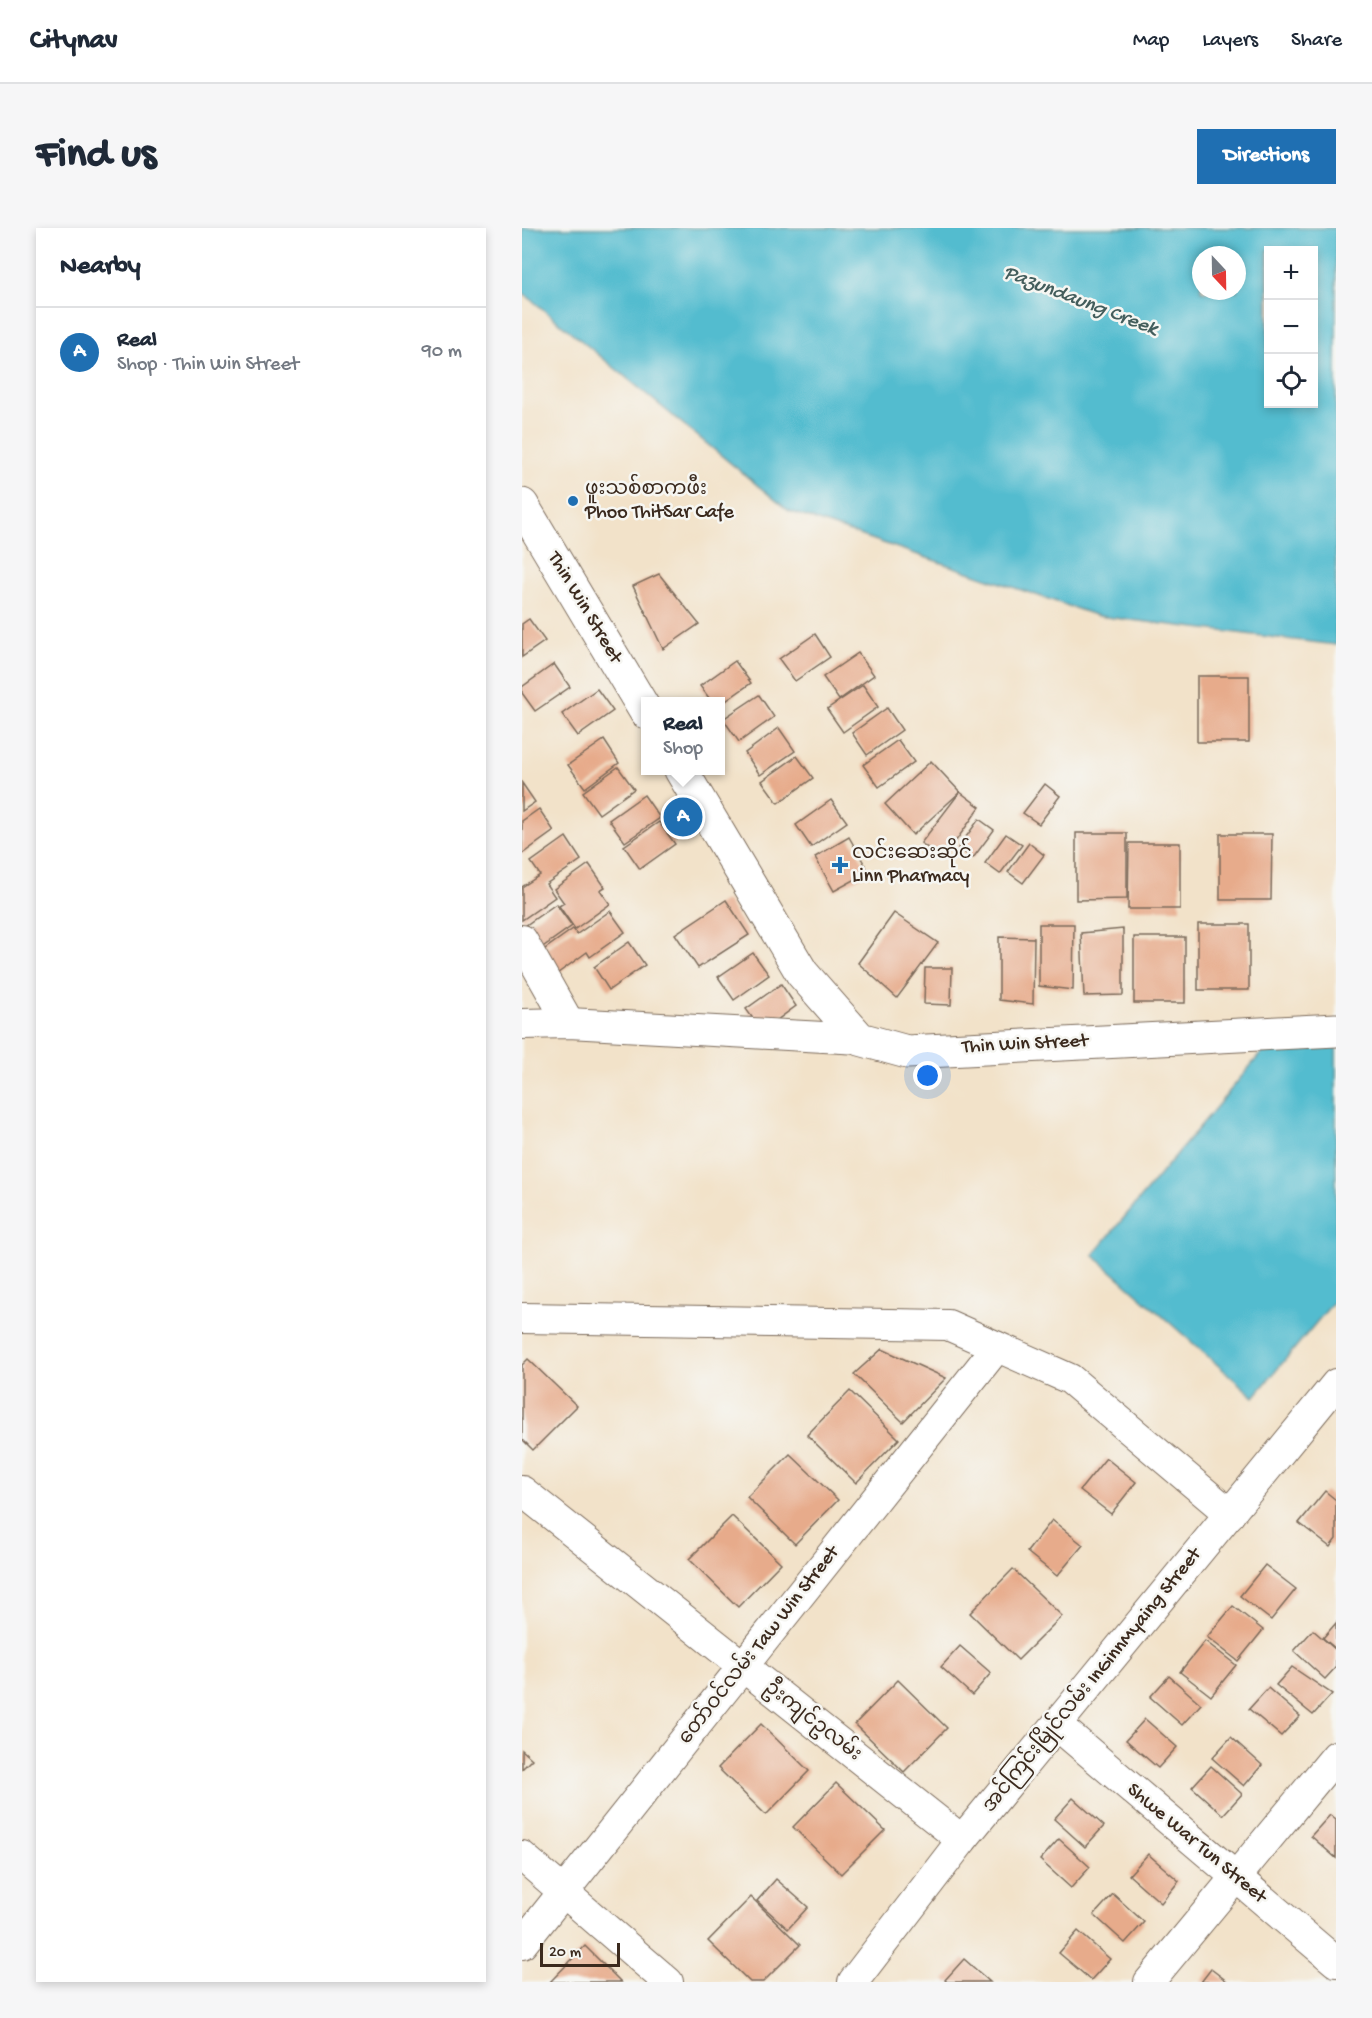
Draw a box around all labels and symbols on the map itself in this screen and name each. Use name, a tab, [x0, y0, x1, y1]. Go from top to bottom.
north arrow	[1192, 246, 1246, 300]
water label: Pazundaung Creek	[999, 261, 1163, 344]
place label: ဖူးသစ်စာကဖီး Phoo ThitSar Cafe	[584, 473, 734, 525]
marker: ဖူးသစ်စာကဖီး Phoo ThitSar Cafe	[566, 494, 580, 508]
street label: Thin Win Street	[541, 547, 627, 669]
pin: A	[664, 794, 702, 840]
place label: လင်းဆေးဆိုင် Linn Pharmacy	[852, 837, 972, 889]
marker: လင်းဆေးဆိုင် Linn Pharmacy	[833, 858, 847, 872]
street label: Thin Win Street	[961, 1030, 1090, 1060]
your location	[913, 1061, 942, 1090]
street label: တော်ဝင်လမ်း Taw Win Street	[670, 1537, 846, 1750]
street label: အင်ကြင်းမြိုင်လမ်း InGinnMyaing Street	[974, 1539, 1209, 1819]
street label: ဦးကျင်ဥလမ်း	[758, 1672, 869, 1768]
street label: Shwe War Tun Street	[1122, 1779, 1272, 1910]
scale bar	[540, 1940, 620, 1968]

